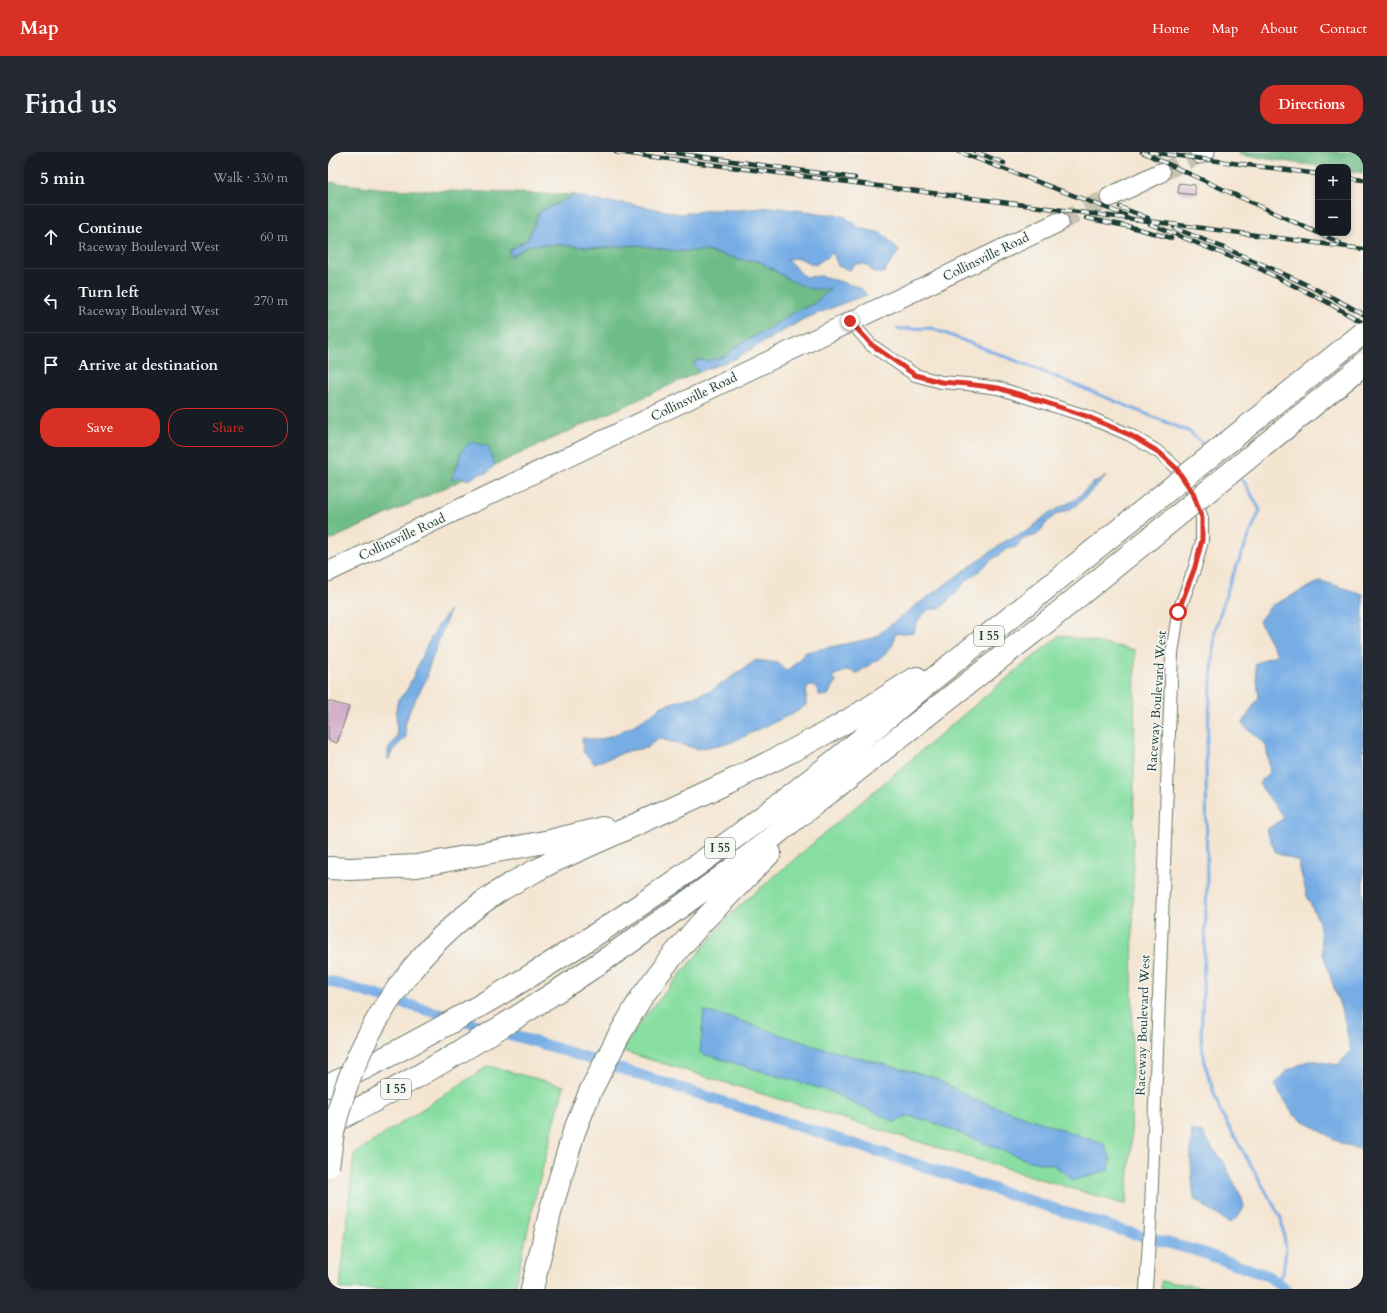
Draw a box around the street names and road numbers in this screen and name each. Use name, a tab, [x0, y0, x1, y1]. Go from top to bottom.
street label: Collinsville Road	[940, 228, 1032, 286]
street label: Collinsville Road	[648, 368, 740, 426]
street label: Collinsville Road	[356, 509, 448, 565]
road number: I 55	[974, 626, 1004, 646]
street label: Raceway Boulevard West	[1143, 630, 1171, 772]
road number: I 55	[705, 838, 735, 858]
street label: Raceway Boulevard West	[1132, 954, 1154, 1096]
road number: I 55	[381, 1079, 411, 1099]

